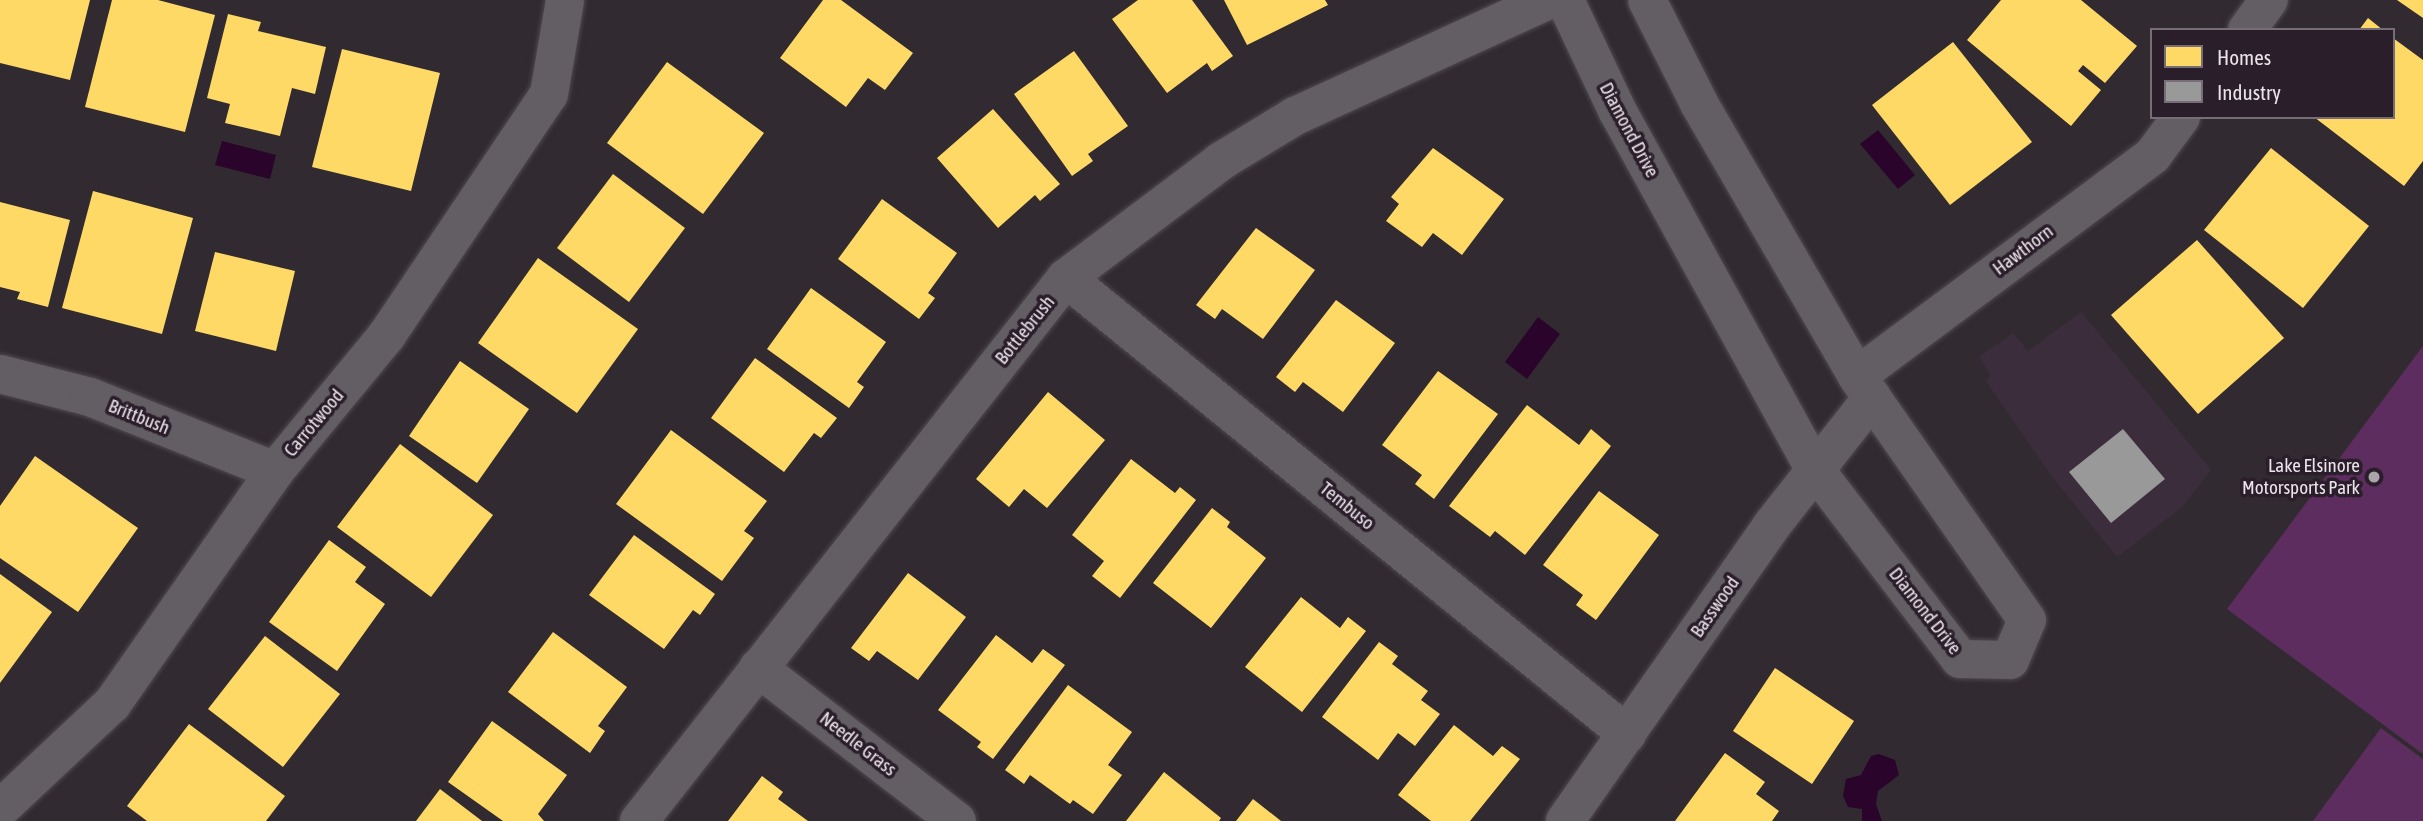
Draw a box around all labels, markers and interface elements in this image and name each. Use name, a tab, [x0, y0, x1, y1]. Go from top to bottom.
legend	[2150, 28, 2395, 119]
text: Homes	[2217, 45, 2271, 69]
street label: Diamond Drive	[1594, 79, 1664, 181]
text: Industry	[2217, 80, 2281, 104]
street label: Hawthorn	[1988, 220, 2058, 280]
street label: Bottlebrush	[990, 291, 1060, 369]
street label: Carrotwood	[279, 385, 349, 461]
street label: Brittbush	[105, 394, 173, 440]
place label: Lake Elsinore Motorsports Park	[2242, 455, 2360, 499]
marker: Lake Elsinore Motorsports Park	[2366, 469, 2382, 485]
street label: Tembuso	[1315, 477, 1379, 535]
street label: Diamond Drive	[1884, 563, 1966, 659]
street label: Basswood	[1686, 572, 1744, 642]
street label: Needle Grass	[815, 707, 901, 781]

